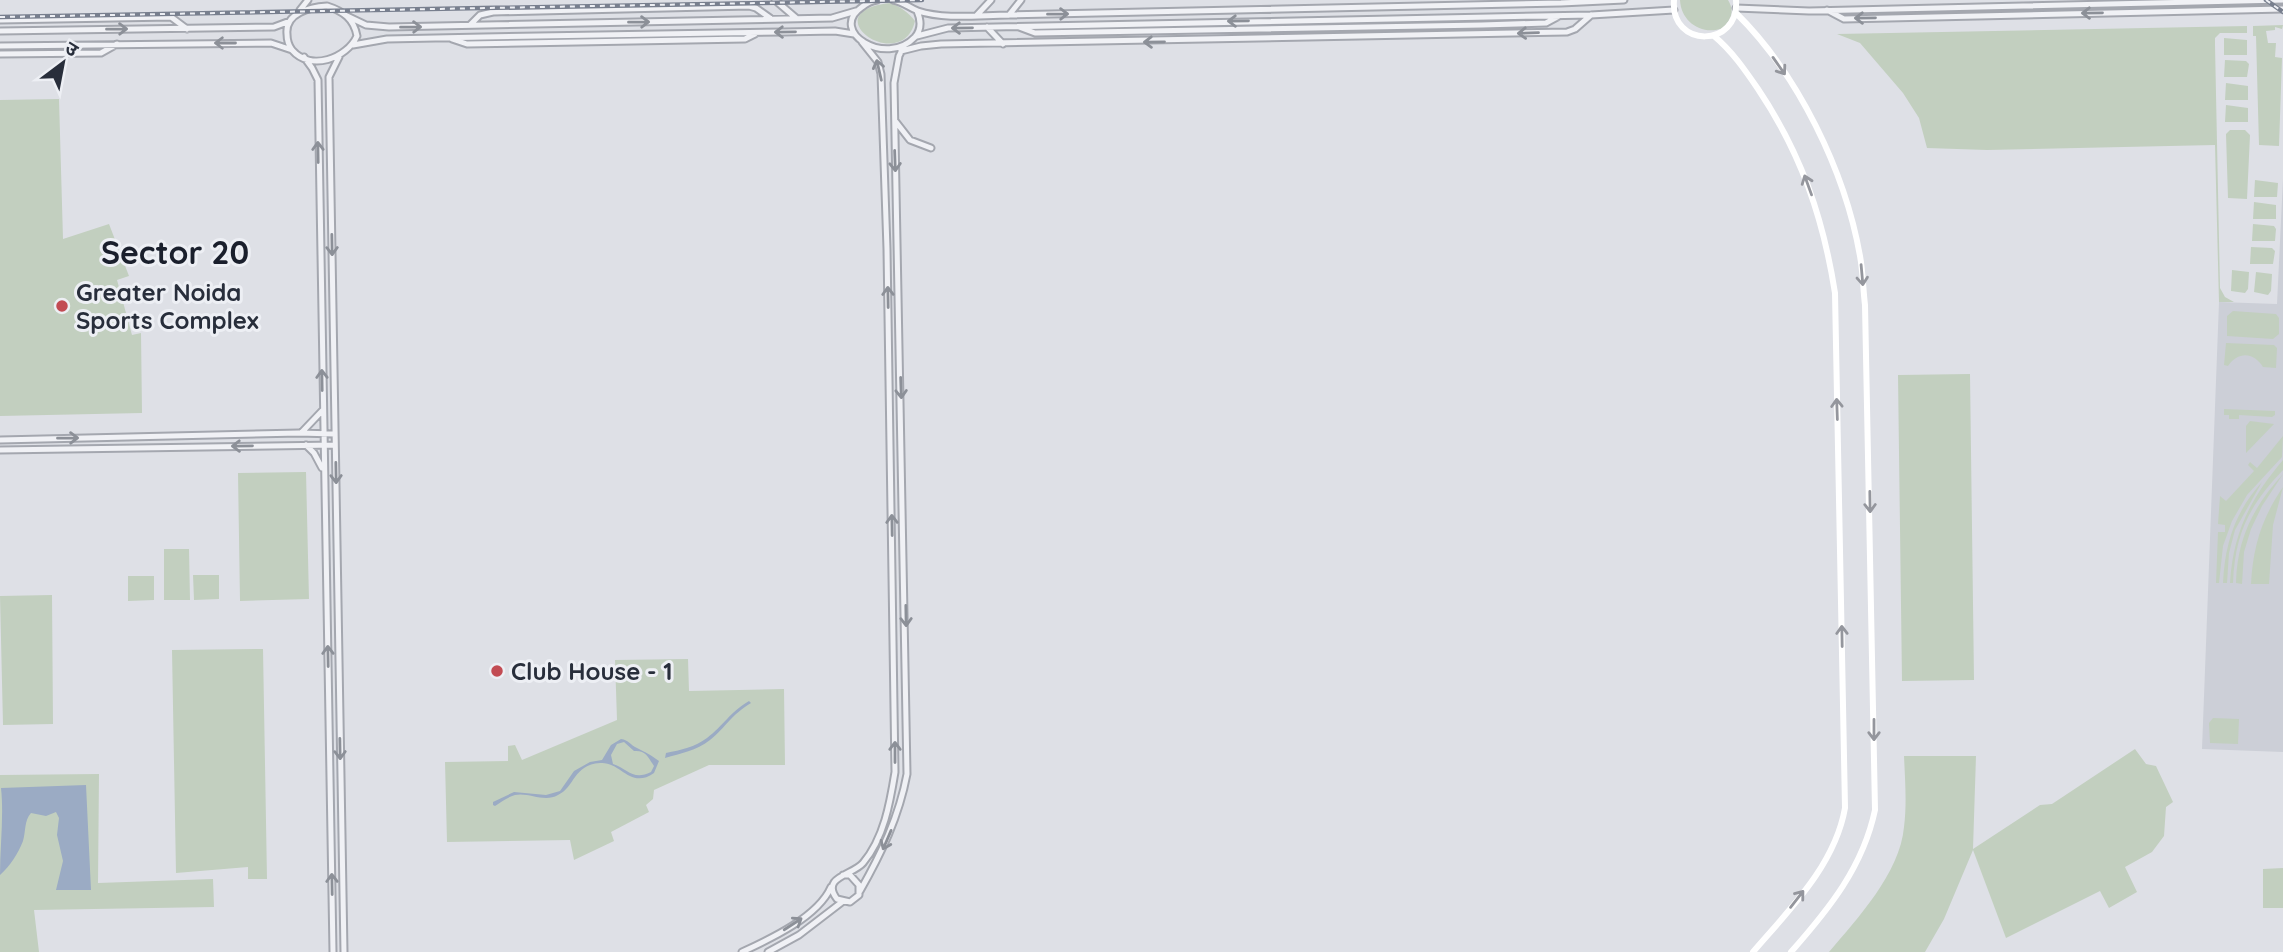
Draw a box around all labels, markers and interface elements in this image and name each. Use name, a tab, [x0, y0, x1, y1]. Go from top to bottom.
one-way arrow	[2081, 6, 2104, 20]
one-way arrow	[1047, 7, 1070, 21]
one-way arrow	[1854, 12, 1877, 25]
one-way arrow	[1227, 14, 1250, 28]
one-way arrow	[627, 15, 650, 29]
one-way arrow	[399, 20, 422, 33]
one-way arrow	[951, 21, 974, 34]
one-way arrow	[105, 23, 128, 36]
one-way arrow	[774, 25, 797, 39]
one-way arrow	[1517, 26, 1540, 40]
north arrow	[28, 28, 98, 98]
text: उ	[61, 35, 84, 62]
one-way arrow	[1143, 35, 1166, 48]
one-way arrow	[214, 36, 237, 50]
one-way arrow	[1772, 56, 1786, 75]
one-way arrow	[871, 60, 884, 82]
one-way arrow	[311, 141, 325, 164]
one-way arrow	[889, 149, 902, 172]
one-way arrow	[1801, 175, 1813, 197]
district label: Sector 20	[101, 232, 249, 272]
one-way arrow	[325, 234, 339, 257]
one-way arrow	[1856, 263, 1869, 286]
place label: Greater Noida Sports Complex	[76, 277, 259, 335]
one-way arrow	[881, 286, 895, 309]
marker: Greater Noida Sports Complex	[54, 298, 70, 314]
one-way arrow	[316, 369, 329, 392]
one-way arrow	[894, 377, 908, 400]
one-way arrow	[1831, 398, 1844, 421]
one-way arrow	[56, 432, 79, 445]
one-way arrow	[231, 440, 254, 453]
one-way arrow	[329, 461, 342, 484]
one-way arrow	[1863, 491, 1876, 514]
one-way arrow	[885, 513, 899, 536]
one-way arrow	[899, 604, 912, 627]
one-way arrow	[1835, 625, 1849, 648]
one-way arrow	[321, 645, 334, 668]
place label: Club House - 1	[511, 656, 673, 686]
marker: Club House - 1	[489, 663, 505, 679]
one-way arrow	[1867, 718, 1881, 741]
one-way arrow	[333, 737, 347, 760]
one-way arrow	[888, 741, 902, 764]
one-way arrow	[880, 828, 893, 850]
one-way arrow	[325, 873, 339, 896]
one-way arrow	[1789, 891, 1804, 909]
one-way arrow	[783, 916, 802, 931]

